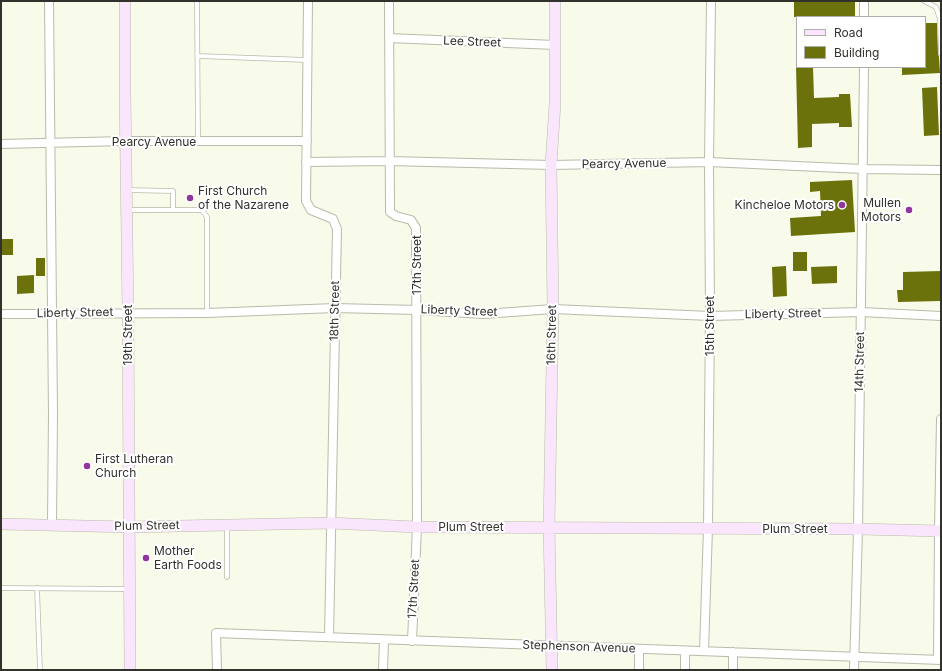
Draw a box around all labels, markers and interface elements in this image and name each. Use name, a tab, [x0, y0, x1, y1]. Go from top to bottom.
legend	[796, 16, 926, 68]
text: Road	[834, 25, 863, 40]
street label: Lee Street	[443, 34, 501, 50]
text: Building	[834, 45, 879, 60]
street label: Pearcy Avenue	[112, 135, 196, 149]
street label: Pearcy Avenue	[582, 156, 666, 172]
place label: First Church of the Nazarene	[198, 184, 289, 212]
marker: First Church of the Nazarene	[185, 193, 195, 203]
place label: Mullen Motors	[861, 196, 901, 224]
place label: Kincheloe Motors	[734, 198, 834, 212]
marker: Kincheloe Motors	[837, 200, 847, 210]
marker: Mullen Motors	[904, 205, 914, 215]
street label: 17th Street	[410, 235, 424, 295]
street label: 18th Street	[327, 281, 343, 341]
street label: 15th Street	[703, 296, 717, 356]
street label: Liberty Street	[420, 302, 498, 320]
street label: Liberty Street	[36, 305, 114, 321]
street label: 19th Street	[121, 305, 135, 365]
street label: 16th Street	[544, 305, 560, 365]
street label: Liberty Street	[744, 306, 822, 322]
street label: 14th Street	[852, 331, 868, 393]
place label: First Lutheran Church	[95, 452, 173, 480]
marker: First Lutheran Church	[82, 461, 92, 471]
street label: Plum Street	[114, 518, 180, 534]
street label: Plum Street	[438, 520, 504, 534]
street label: Plum Street	[762, 522, 828, 536]
place label: Mother Earth Foods	[154, 544, 222, 572]
marker: Mother Earth Foods	[141, 553, 151, 563]
street label: 17th Street	[405, 559, 423, 619]
street label: Stephenson Avenue	[522, 638, 636, 656]

